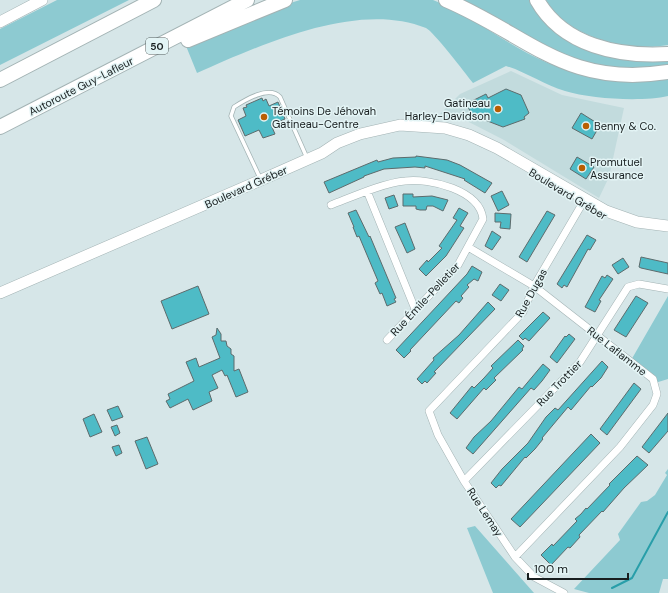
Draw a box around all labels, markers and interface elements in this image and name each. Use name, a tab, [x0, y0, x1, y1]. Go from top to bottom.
road number: 50	[146, 38, 168, 54]
street label: Autoroute Guy-Lafleur	[26, 54, 136, 118]
place label: Gatineau Harley-Davidson	[405, 96, 490, 123]
place label: Témoins De Jéhovah Gatineau-Centre	[272, 104, 376, 131]
marker: Gatineau Harley-Davidson	[493, 104, 503, 114]
marker: Témoins De Jéhovah Gatineau-Centre	[259, 112, 269, 122]
place label: Benny & Co.	[594, 119, 656, 133]
marker: Benny & Co.	[581, 121, 591, 131]
place label: Promutuel Assurance	[590, 155, 644, 182]
street label: Boulevard Gréber	[203, 163, 289, 211]
marker: Promutuel Assurance	[577, 163, 587, 173]
street label: Boulevard Gréber	[526, 165, 610, 223]
street label: Rue Émile-Pelletier	[387, 259, 463, 339]
street label: Rue Dugas	[512, 266, 550, 320]
street label: Rue Laflamme	[584, 323, 650, 379]
street label: Rue Trottier	[533, 357, 585, 409]
street label: Rue Lemay	[464, 485, 506, 539]
scale bar	[528, 555, 628, 581]
text: 100 m	[534, 561, 568, 577]

